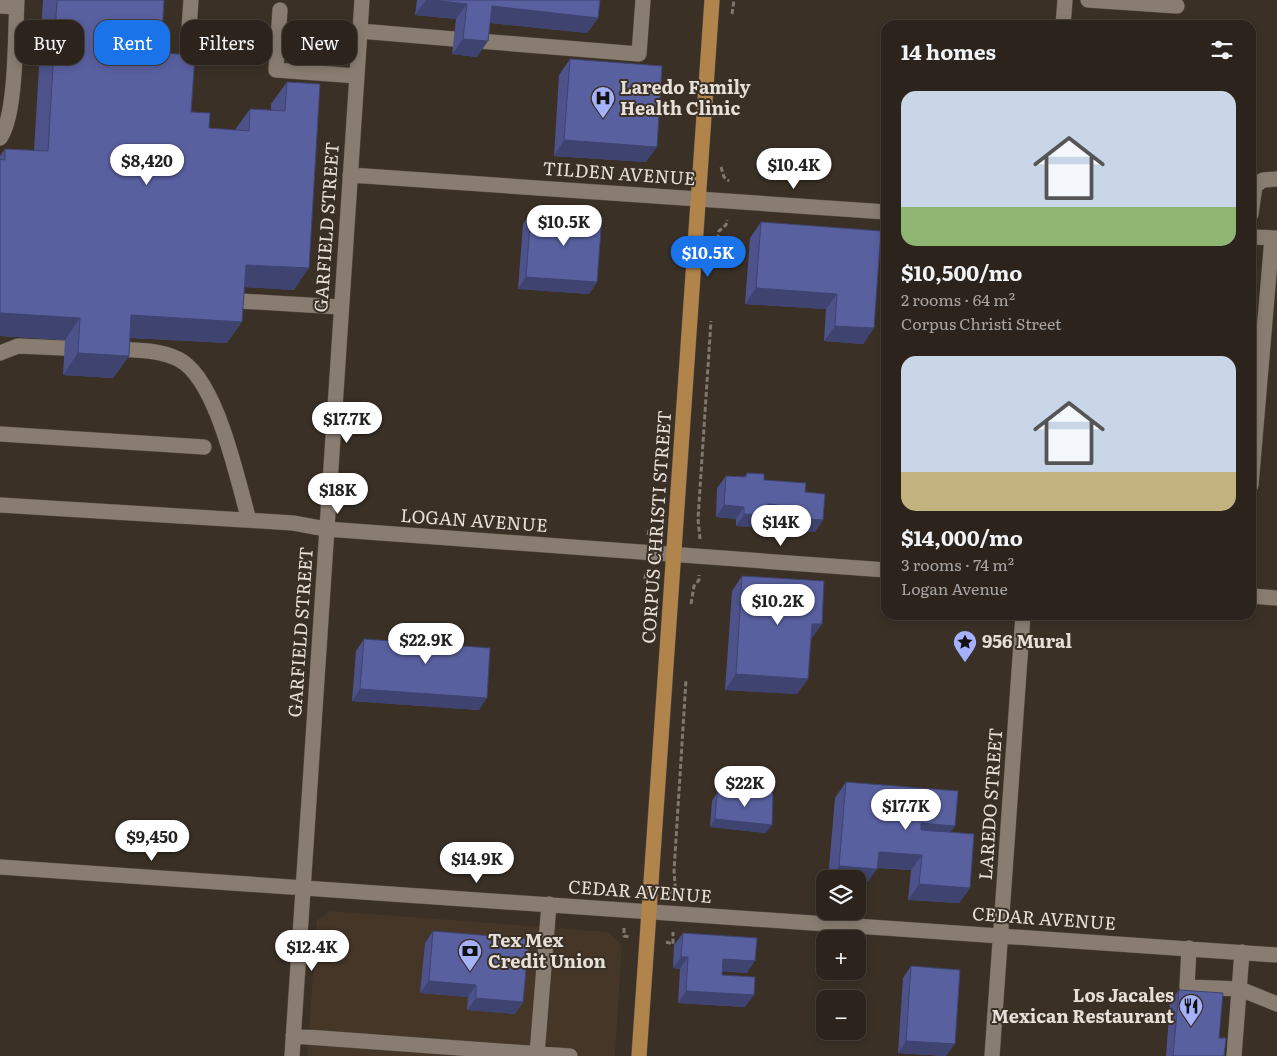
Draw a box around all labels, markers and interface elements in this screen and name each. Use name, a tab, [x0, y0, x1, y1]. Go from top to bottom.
chip: Buy	[15, 20, 84, 65]
chip: Rent	[94, 20, 170, 65]
chip: Filters	[180, 20, 272, 65]
chip: New	[282, 20, 357, 65]
text: 14 homes	[901, 35, 996, 66]
icon: filters	[1208, 36, 1236, 64]
place label: Laredo Family Health Clinic	[620, 73, 751, 121]
hospital icon: Laredo Family Health Clinic	[590, 85, 616, 119]
icon: home	[1024, 123, 1114, 213]
street label: GARFIELD STREET	[306, 141, 345, 313]
pin: $8,420	[106, 144, 188, 186]
text: $8,420	[121, 148, 173, 172]
pin: $10.4K	[753, 148, 835, 190]
text: $10.4K	[768, 152, 820, 176]
street label: TILDEN AVENUE	[542, 154, 696, 191]
pin: $10.5K	[523, 204, 605, 247]
text: $10.5K	[538, 209, 590, 233]
pin: $10.5K	[667, 236, 749, 278]
text: $10.5K	[682, 240, 734, 264]
text: $10,500/mo	[901, 256, 1022, 287]
text: 2 rooms · 64 m²	[901, 287, 1015, 311]
text: Corpus Christi Street	[901, 311, 1062, 335]
icon: home	[1024, 388, 1114, 478]
pin: $17.7K	[306, 402, 388, 444]
text: $17.7K	[323, 406, 371, 430]
street label: CORPUS CHRISTI STREET	[634, 409, 677, 644]
pin: $18K	[308, 472, 368, 515]
text: $18K	[319, 477, 357, 501]
street label: LOGAN AVENUE	[400, 501, 549, 538]
pin: $14K	[751, 504, 811, 547]
text: $14K	[762, 509, 800, 533]
text: $14,000/mo	[901, 521, 1023, 552]
street label: GARFIELD STREET	[280, 546, 319, 718]
text: 3 rooms · 74 m²	[901, 552, 1014, 576]
text: Logan Avenue	[901, 576, 1008, 600]
pin: $10.2K	[737, 584, 819, 626]
text: $10.2K	[752, 588, 804, 612]
pin: $22.9K	[385, 622, 467, 665]
text: $22.9K	[399, 627, 453, 651]
place label: 956 Mural	[982, 627, 1073, 654]
place icon: 956 Mural	[952, 629, 978, 663]
street label: LAREDO STREET	[971, 727, 1008, 881]
pin: $22K	[715, 766, 775, 808]
text: $22K	[725, 770, 765, 794]
pin: $17.7K	[865, 788, 947, 831]
text: $17.7K	[882, 793, 930, 817]
pin: $9,450	[111, 820, 193, 862]
text: $9,450	[126, 824, 178, 848]
pin: $14.9K	[436, 842, 518, 884]
text: $14.9K	[451, 846, 503, 870]
map controls	[816, 870, 866, 1040]
button: layers	[816, 870, 866, 920]
street label: CEDAR AVENUE	[567, 872, 713, 909]
street label: CEDAR AVENUE	[971, 899, 1117, 936]
place label: Tex Mex Credit Union	[488, 926, 607, 974]
pin: $12.4K	[271, 930, 353, 972]
button: +	[816, 930, 866, 980]
text: $12.4K	[286, 934, 338, 958]
bank icon: Tex Mex Credit Union	[457, 938, 483, 972]
place label: Los Jacales Mexican Restaurant	[991, 981, 1174, 1029]
button: −	[816, 990, 866, 1040]
restaurant icon: Los Jacales Mexican Restaurant	[1178, 993, 1204, 1027]

